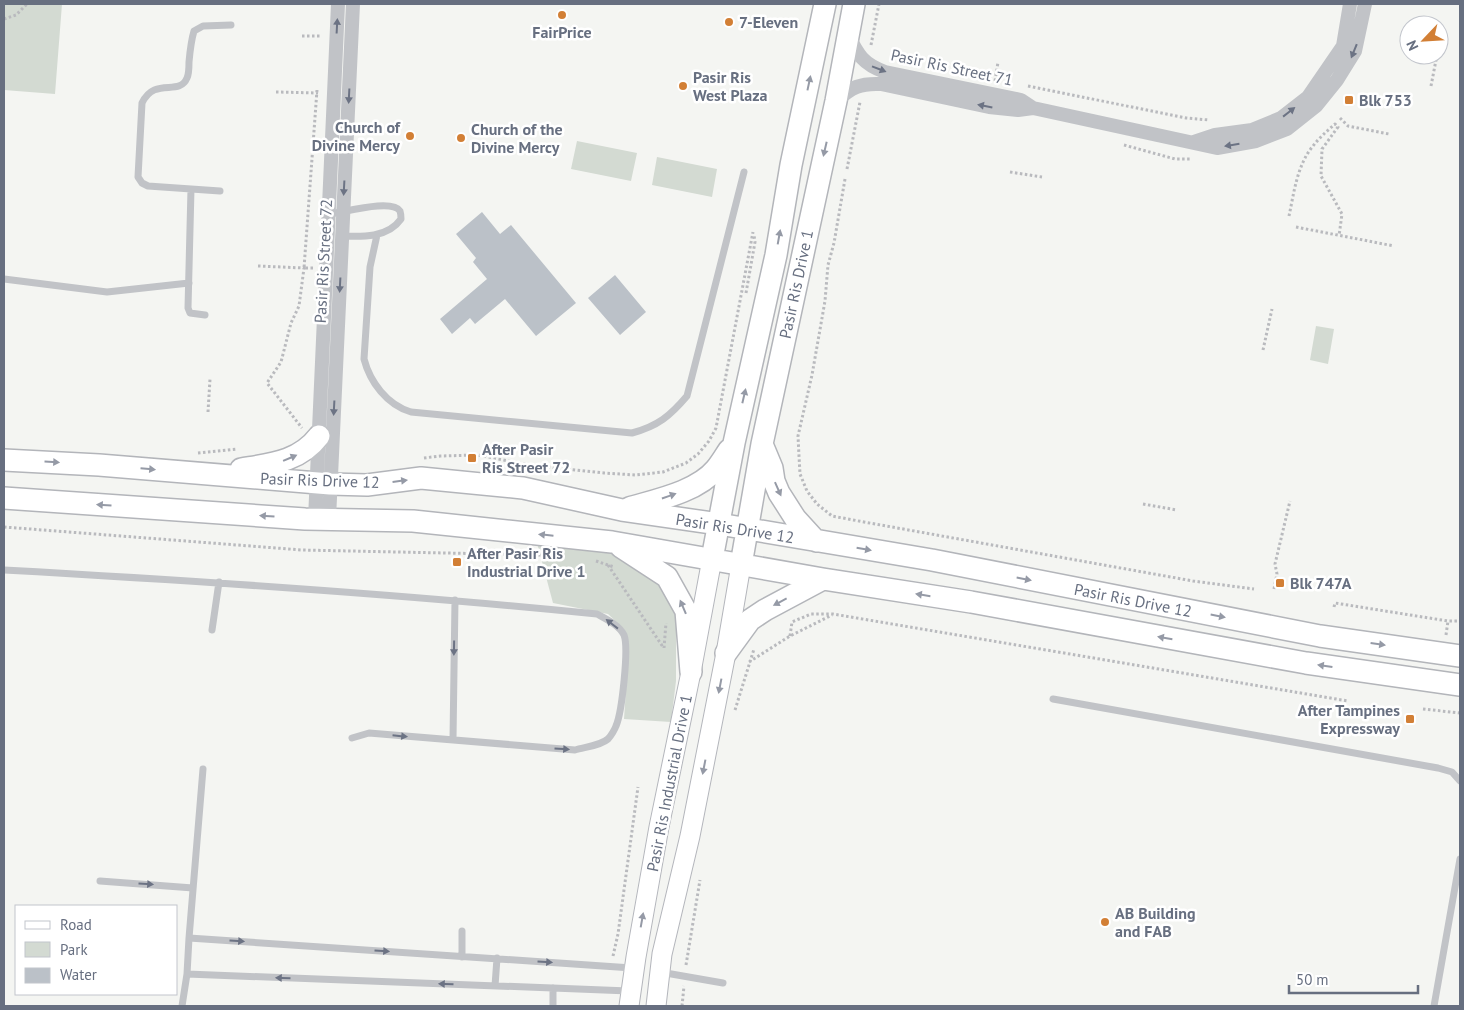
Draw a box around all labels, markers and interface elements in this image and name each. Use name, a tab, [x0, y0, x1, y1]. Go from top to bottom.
marker: FairPrice	[556, 9, 568, 21]
place label: 7-Eleven	[739, 12, 798, 32]
north arrow	[1399, 15, 1449, 65]
marker: 7-Eleven	[723, 16, 735, 28]
one-way arrow	[334, 17, 342, 33]
place label: FairPrice	[532, 22, 592, 42]
text: N	[1402, 38, 1422, 53]
street label: Pasir Ris Street 71	[889, 44, 1015, 90]
one-way arrow	[1349, 44, 1357, 58]
one-way arrow	[872, 65, 887, 73]
place label: Pasir Ris West Plaza	[693, 67, 768, 105]
one-way arrow	[805, 75, 813, 90]
marker: Pasir Ris West Plaza	[677, 80, 689, 92]
one-way arrow	[344, 89, 352, 105]
place label: Blk 753	[1359, 90, 1412, 110]
marker: Blk 753	[1343, 94, 1355, 106]
one-way arrow	[977, 102, 992, 110]
one-way arrow	[1282, 107, 1295, 118]
place label: Church of Divine Mercy	[312, 117, 401, 155]
place label: Church of the Divine Mercy	[471, 119, 563, 157]
marker: Church of Divine Mercy	[404, 130, 416, 142]
marker: Church of the Divine Mercy	[455, 132, 467, 144]
one-way arrow	[821, 141, 829, 156]
one-way arrow	[1223, 142, 1239, 150]
one-way arrow	[340, 181, 348, 197]
street label: Pasir Ris Street 72	[310, 198, 336, 324]
street label: Pasir Ris Drive 1	[775, 228, 817, 340]
one-way arrow	[775, 228, 783, 244]
one-way arrow	[335, 277, 343, 293]
one-way arrow	[740, 388, 748, 403]
one-way arrow	[330, 400, 338, 416]
place label: After Pasir Ris Street 72	[482, 439, 570, 477]
marker: After Pasir Ris Street 72	[466, 452, 478, 464]
one-way arrow	[283, 454, 298, 462]
one-way arrow	[44, 459, 60, 467]
one-way arrow	[140, 466, 156, 474]
street label: Pasir Ris Drive 12	[260, 468, 380, 492]
one-way arrow	[393, 477, 409, 485]
one-way arrow	[774, 482, 782, 496]
one-way arrow	[662, 492, 677, 500]
one-way arrow	[96, 500, 112, 508]
street label: Pasir Ris Drive 12	[674, 509, 796, 547]
one-way arrow	[258, 512, 274, 520]
one-way arrow	[538, 531, 554, 539]
place label: After Pasir Ris Industrial Drive 1	[467, 543, 586, 581]
one-way arrow	[857, 546, 873, 554]
marker: After Pasir Ris Industrial Drive 1	[451, 556, 463, 568]
place label: Blk 747A	[1290, 573, 1352, 593]
one-way arrow	[1017, 575, 1033, 583]
marker: Blk 747A	[1274, 577, 1286, 589]
street label: Pasir Ris Drive 12	[1072, 579, 1194, 621]
one-way arrow	[914, 590, 930, 598]
one-way arrow	[772, 598, 787, 606]
one-way arrow	[678, 600, 686, 614]
one-way arrow	[1211, 612, 1226, 620]
one-way arrow	[605, 619, 619, 629]
one-way arrow	[1157, 633, 1173, 641]
one-way arrow	[1370, 640, 1386, 648]
one-way arrow	[450, 641, 458, 657]
one-way arrow	[1317, 662, 1333, 670]
one-way arrow	[716, 679, 724, 694]
street label: Pasir Ris Industrial Drive 1	[642, 693, 696, 873]
place label: After Tampines Expressway	[1298, 700, 1400, 738]
marker: After Tampines Expressway	[1404, 713, 1416, 725]
one-way arrow	[392, 732, 408, 740]
one-way arrow	[554, 745, 570, 753]
one-way arrow	[699, 760, 707, 776]
one-way arrow	[139, 881, 155, 889]
place label: AB Building and FAB	[1115, 903, 1195, 941]
legend	[15, 905, 178, 995]
one-way arrow	[639, 911, 647, 927]
text: Road	[60, 915, 92, 934]
marker: AB Building and FAB	[1099, 916, 1111, 928]
one-way arrow	[230, 938, 246, 946]
text: Park	[60, 940, 88, 959]
one-way arrow	[374, 948, 390, 956]
one-way arrow	[538, 958, 554, 966]
scale bar	[1289, 962, 1418, 994]
text: Water	[60, 965, 97, 984]
text: 50 m	[1296, 970, 1329, 989]
one-way arrow	[275, 973, 291, 981]
one-way arrow	[438, 980, 454, 988]

